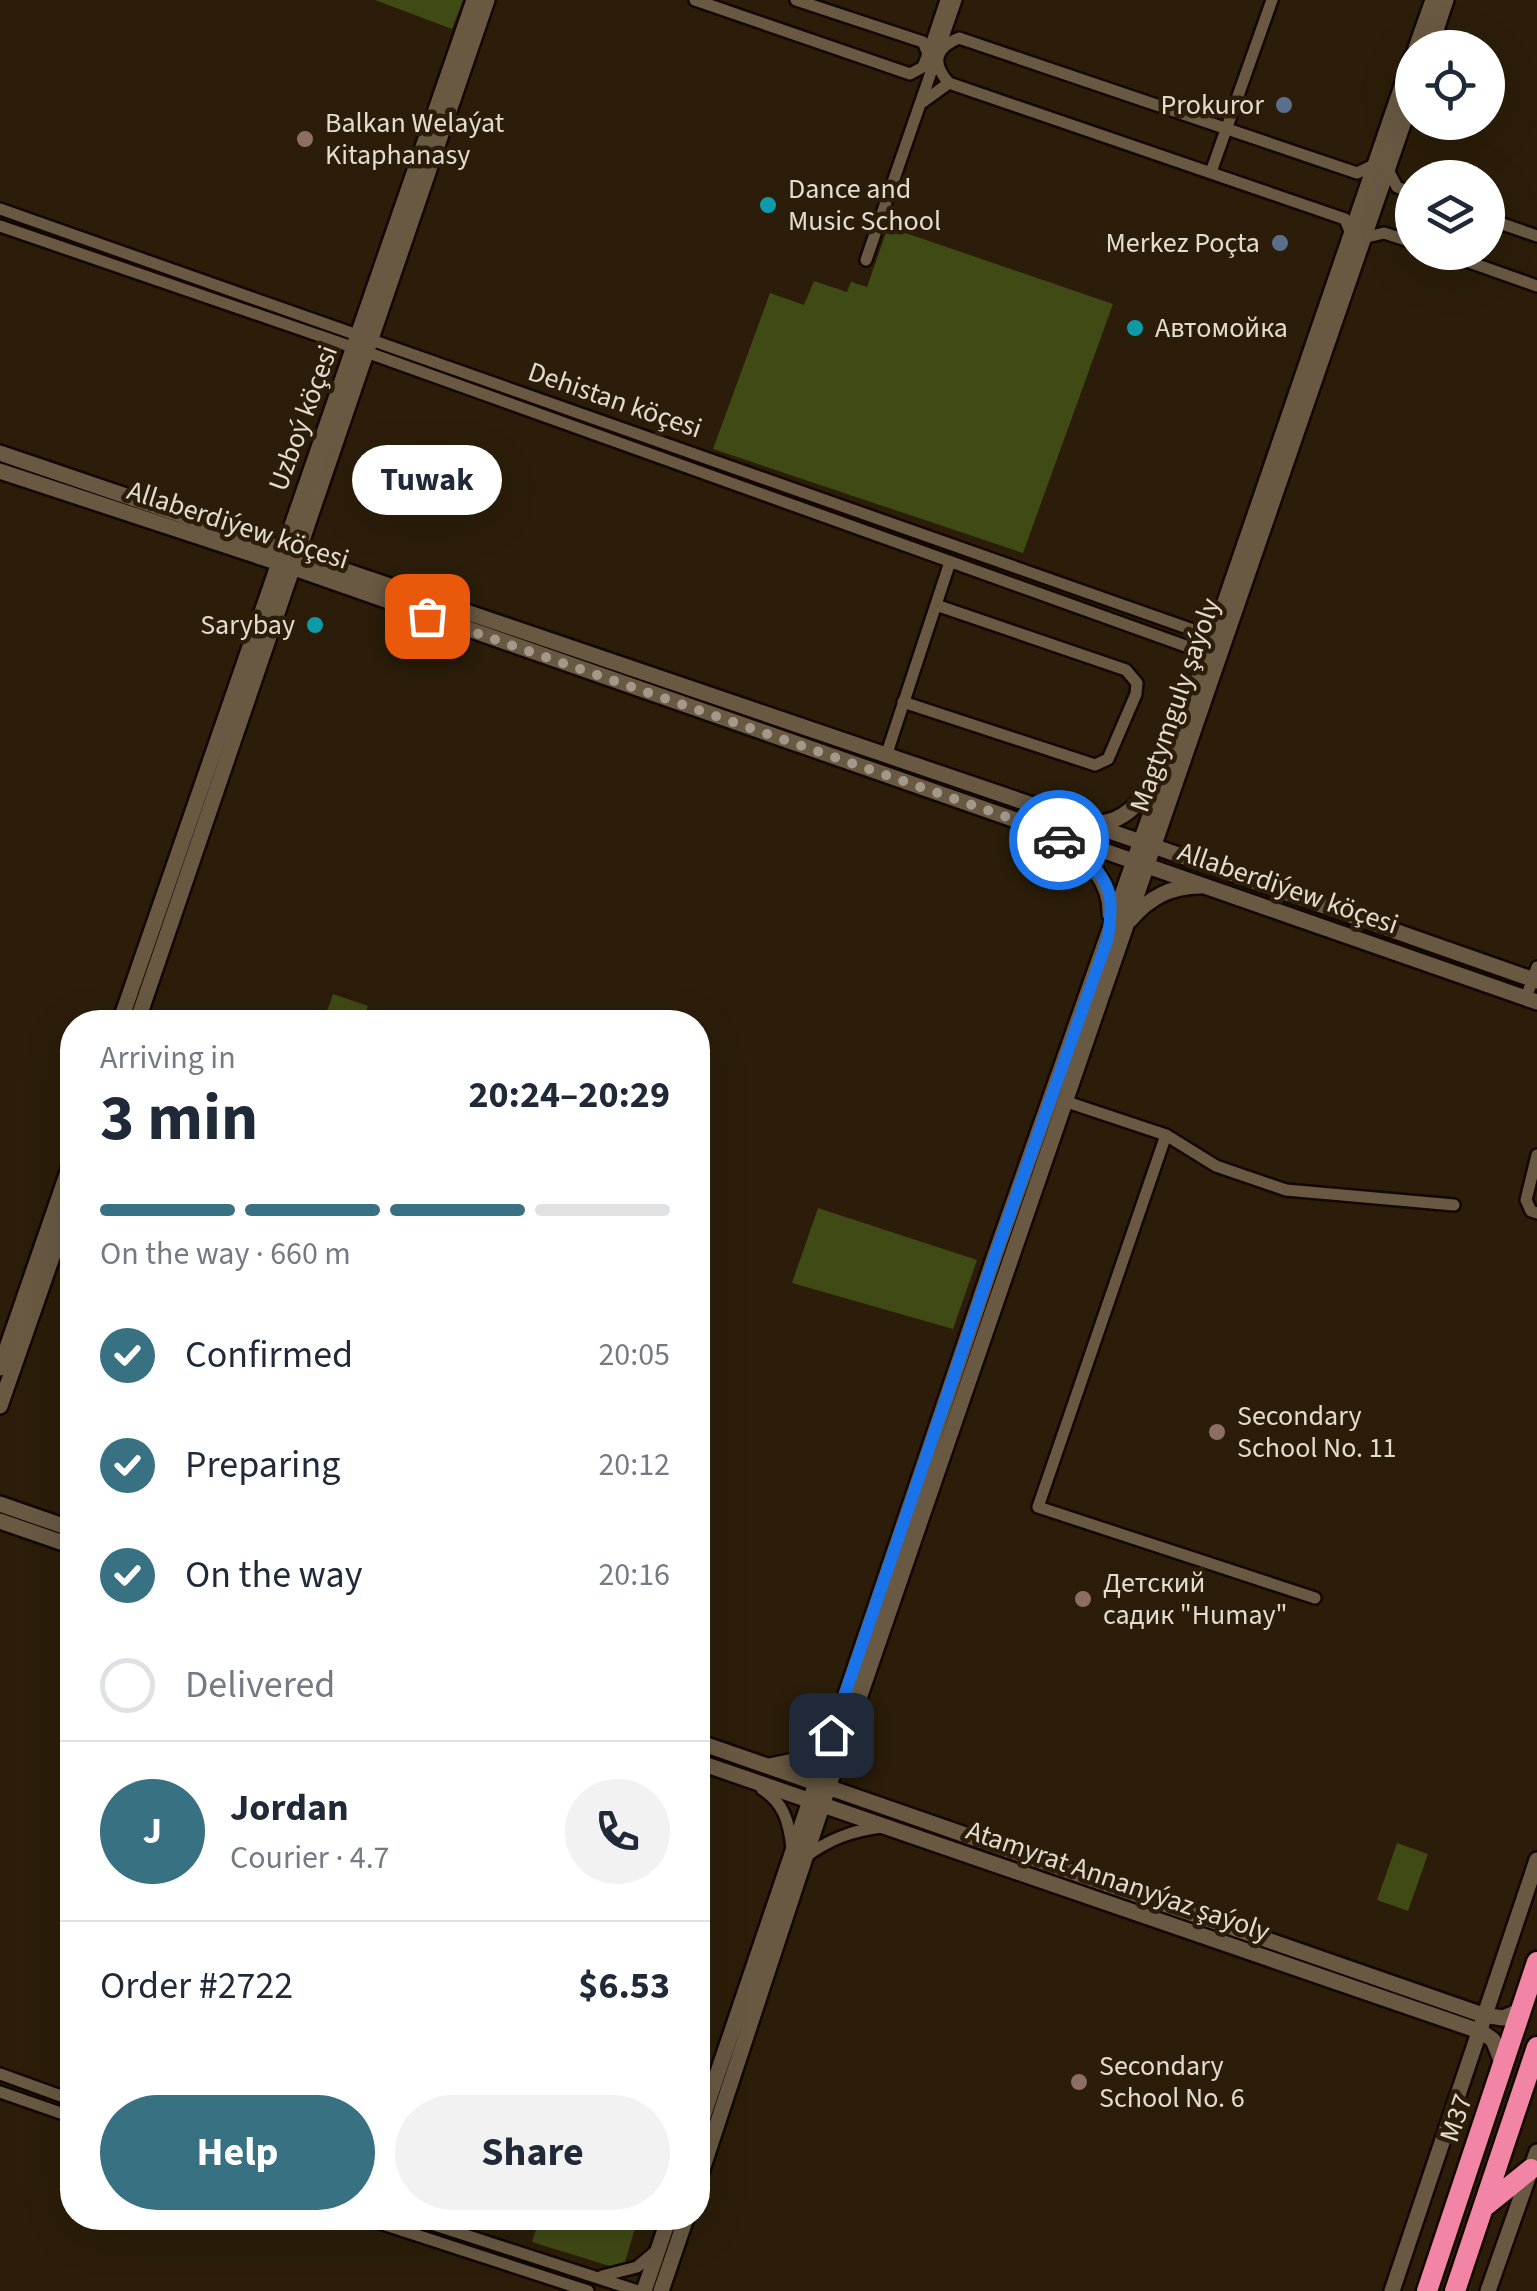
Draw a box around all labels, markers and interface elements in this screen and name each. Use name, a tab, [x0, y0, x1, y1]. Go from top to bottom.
map controls	[1395, 30, 1505, 270]
button: locate	[1395, 30, 1505, 140]
place label: Prokuror	[1161, 85, 1264, 125]
marker: Prokuror	[1273, 94, 1295, 116]
place label: Balkan Welaýat Kitaphanasy	[325, 103, 505, 175]
marker: Balkan Welaýat Kitaphanasy	[294, 128, 316, 150]
button: layers	[1395, 160, 1505, 270]
place label: Dance and Music School	[788, 169, 941, 241]
marker: Dance and Music School	[757, 194, 779, 216]
place label: Merkez Poçta	[1105, 223, 1260, 263]
marker: Merkez Poçta	[1269, 232, 1291, 254]
place label: Автомойка	[1155, 308, 1288, 348]
marker: Автомойка	[1124, 317, 1146, 339]
street label: Uzboý köçesi	[258, 340, 348, 496]
street label: Dehistan köçesi	[523, 352, 707, 448]
callout: Tuwak	[352, 446, 502, 516]
text: Tuwak	[380, 457, 474, 503]
street label: Allaberdiýew köçesi	[122, 470, 354, 580]
pin	[385, 574, 470, 659]
icon: bag	[400, 589, 455, 644]
street label: Magtymguly şaýoly	[1120, 593, 1230, 817]
place label: Sarybay	[200, 605, 295, 645]
marker: Sarybay	[304, 614, 326, 636]
courier	[1009, 790, 1109, 890]
icon: car	[1032, 813, 1087, 868]
street label: Allaberdiýew köçesi	[1172, 832, 1404, 944]
text: Arriving in	[100, 1035, 236, 1081]
text: 20:24–20:29	[468, 1068, 670, 1122]
text: 3 min	[100, 1072, 258, 1165]
text: On the way · 660 m	[100, 1231, 351, 1277]
icon: check	[100, 1328, 155, 1383]
text: Confirmed	[185, 1328, 353, 1382]
text: 20:05	[598, 1332, 670, 1378]
place label: Secondary School No. 11	[1237, 1396, 1396, 1468]
marker: Secondary School No. 11	[1206, 1421, 1228, 1443]
icon: check	[100, 1438, 155, 1493]
text: Preparing	[185, 1438, 340, 1492]
text: 20:12	[598, 1442, 670, 1488]
icon: check	[100, 1548, 155, 1603]
text: On the way	[185, 1548, 362, 1602]
text: 20:16	[598, 1552, 670, 1598]
place label: Детский садик "Humay"	[1103, 1563, 1288, 1635]
marker: Детский садик "Humay"	[1072, 1588, 1094, 1610]
text: Delivered	[185, 1658, 335, 1712]
pin	[789, 1693, 874, 1778]
icon: home	[804, 1708, 859, 1763]
button: phone	[565, 1779, 670, 1884]
text: Jordan	[230, 1781, 349, 1835]
text: J	[143, 1804, 162, 1858]
street label: Atamyrat Annanyýaz şaýoly	[961, 1810, 1275, 1952]
text: Courier · 4.7	[230, 1835, 390, 1881]
text: Order #2722	[100, 1959, 293, 2013]
text: $6.53	[578, 1959, 670, 2013]
place label: Secondary School No. 6	[1099, 2046, 1245, 2118]
marker: Secondary School No. 6	[1068, 2071, 1090, 2093]
street label: M37	[1429, 2089, 1483, 2147]
button: Help	[100, 2095, 375, 2210]
button: Share	[395, 2095, 670, 2210]

